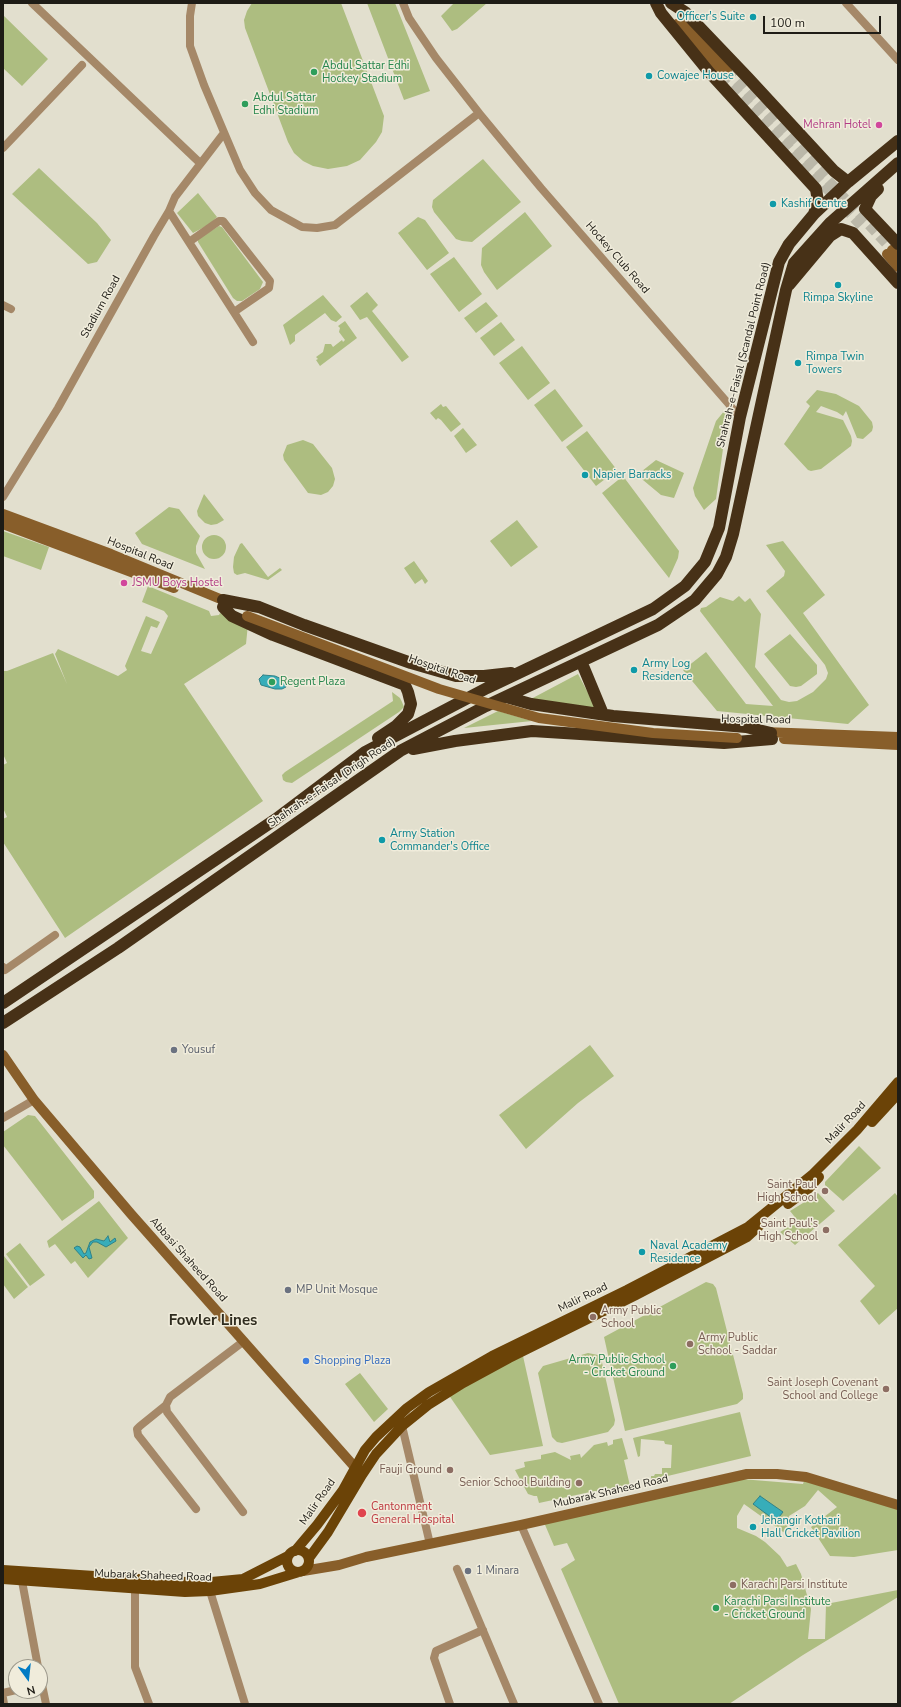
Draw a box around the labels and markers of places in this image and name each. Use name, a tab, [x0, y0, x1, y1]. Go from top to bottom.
place label: Officer's Suite	[676, 10, 745, 24]
marker: Officer's Suite	[748, 12, 758, 22]
place label: Abdul Sattar Edhi Hockey Stadium	[322, 59, 409, 85]
marker: Abdul Sattar Edhi Hockey Stadium	[309, 67, 319, 77]
place label: Cowajee House	[657, 69, 734, 83]
marker: Cowajee House	[644, 71, 654, 81]
place label: Abdul Sattar Edhi Stadium	[253, 91, 318, 117]
marker: Abdul Sattar Edhi Stadium	[240, 99, 250, 109]
place label: Mehran Hotel	[803, 118, 871, 132]
marker: Mehran Hotel	[874, 120, 884, 130]
place label: Kashif Centre	[781, 197, 847, 211]
marker: Kashif Centre	[768, 199, 778, 209]
marker: Rimpa Skyline	[833, 280, 843, 290]
place label: Rimpa Skyline	[803, 291, 873, 305]
place label: Rimpa Twin Towers	[806, 350, 864, 376]
marker: Rimpa Twin Towers	[793, 358, 803, 368]
place label: Napier Barracks	[593, 468, 671, 482]
marker: Napier Barracks	[580, 470, 590, 480]
place label: JSMU Boys Hostel	[132, 576, 222, 590]
marker: JSMU Boys Hostel	[119, 578, 129, 588]
place label: Army Log Residence	[642, 657, 692, 683]
marker: Army Log Residence	[629, 665, 639, 675]
place label: Regent Plaza	[280, 675, 345, 689]
marker: Regent Plaza	[267, 677, 277, 687]
place label: Army Station Commander's Office	[390, 827, 490, 853]
marker: Army Station Commander's Office	[377, 835, 387, 845]
place label: Yousuf	[182, 1043, 215, 1057]
marker: Yousuf	[169, 1045, 179, 1055]
place label: Saint Paul High School	[757, 1178, 817, 1204]
marker: Saint Paul High School	[820, 1186, 830, 1196]
place label: Saint Paul's High School	[758, 1217, 818, 1243]
marker: Saint Paul's High School	[821, 1225, 831, 1235]
place label: Naval Academy Residence	[650, 1239, 728, 1265]
marker: Naval Academy Residence	[637, 1247, 647, 1257]
place label: MP Unit Mosque	[296, 1283, 378, 1297]
marker: MP Unit Mosque	[283, 1285, 293, 1295]
place label: Army Public School	[601, 1304, 661, 1330]
marker: Army Public School	[588, 1312, 598, 1322]
place label: Army Public School - Saddar	[698, 1331, 777, 1357]
marker: Army Public School - Saddar	[685, 1339, 695, 1349]
place label: Army Public School - Cricket Ground	[568, 1353, 665, 1379]
place label: Shopping Plaza	[314, 1354, 391, 1368]
marker: Shopping Plaza	[301, 1356, 311, 1366]
marker: Army Public School - Cricket Ground	[668, 1361, 678, 1371]
place label: Saint Joseph Covenant School and College	[767, 1376, 878, 1402]
marker: Saint Joseph Covenant School and College	[881, 1384, 891, 1394]
place label: Fauji Ground	[379, 1463, 442, 1477]
marker: Fauji Ground	[445, 1465, 455, 1475]
place label: Senior School Building	[459, 1476, 571, 1490]
marker: Senior School Building	[574, 1478, 584, 1488]
place label: Cantonment General Hospital	[371, 1500, 454, 1526]
marker: Cantonment General Hospital	[356, 1507, 368, 1519]
place label: Jehangir Kothari Hall Cricket Pavilion	[761, 1514, 860, 1540]
marker: Jehangir Kothari Hall Cricket Pavilion	[748, 1522, 758, 1532]
place label: 1 Minara	[476, 1564, 519, 1578]
marker: 1 Minara	[463, 1566, 473, 1576]
place label: Karachi Parsi Institute	[741, 1578, 848, 1592]
marker: Karachi Parsi Institute	[728, 1580, 738, 1590]
place label: Karachi Parsi Institute - Cricket Ground	[724, 1595, 831, 1621]
marker: Karachi Parsi Institute - Cricket Ground	[711, 1603, 721, 1613]

